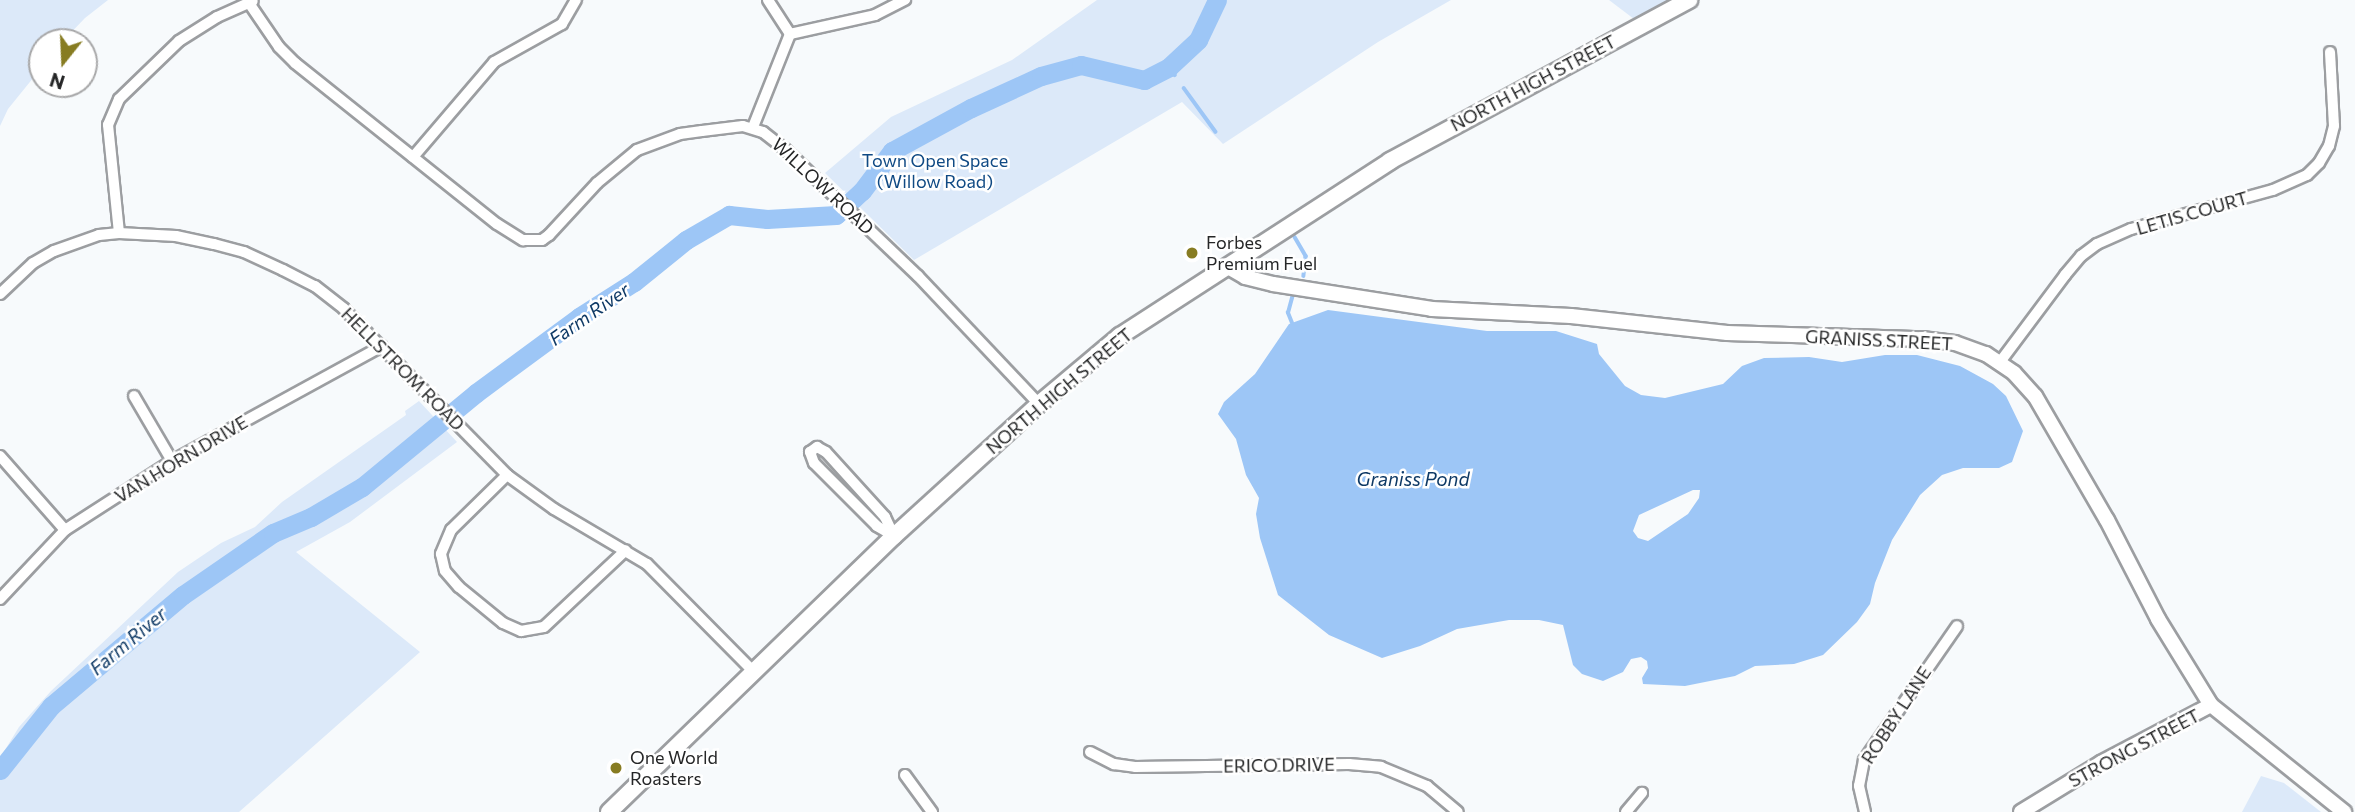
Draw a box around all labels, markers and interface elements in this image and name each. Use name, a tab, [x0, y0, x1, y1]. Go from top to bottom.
north arrow	[28, 28, 98, 98]
street label: NORTH HIGH STREET	[1447, 30, 1619, 136]
text: N	[47, 68, 67, 95]
street label: WILLOW ROAD	[768, 133, 878, 239]
park label: Town Open Space (Willow Road)	[862, 150, 1008, 192]
street label: LETIS COURT	[2134, 187, 2250, 239]
place label: Forbes Premium Fuel	[1206, 232, 1317, 274]
marker: Forbes Premium Fuel	[1184, 245, 1200, 261]
water label: Farm River	[544, 278, 634, 350]
street label: HELLSTROM ROAD	[337, 303, 469, 435]
street label: NORTH HIGH STREET	[982, 324, 1136, 458]
street label: GRANISS STREET	[1805, 325, 1953, 355]
street label: VAN HORN DRIVE	[111, 411, 251, 507]
water label: Graniss Pond	[1357, 468, 1469, 490]
water label: Farm River	[85, 602, 171, 680]
street label: ROBBY LANE	[1857, 662, 1935, 768]
street label: STRONG STREET	[2065, 704, 2203, 792]
place label: One World Roasters	[630, 747, 718, 790]
street label: ERICO DRIVE	[1223, 753, 1335, 777]
marker: One World Roasters	[608, 760, 624, 776]

